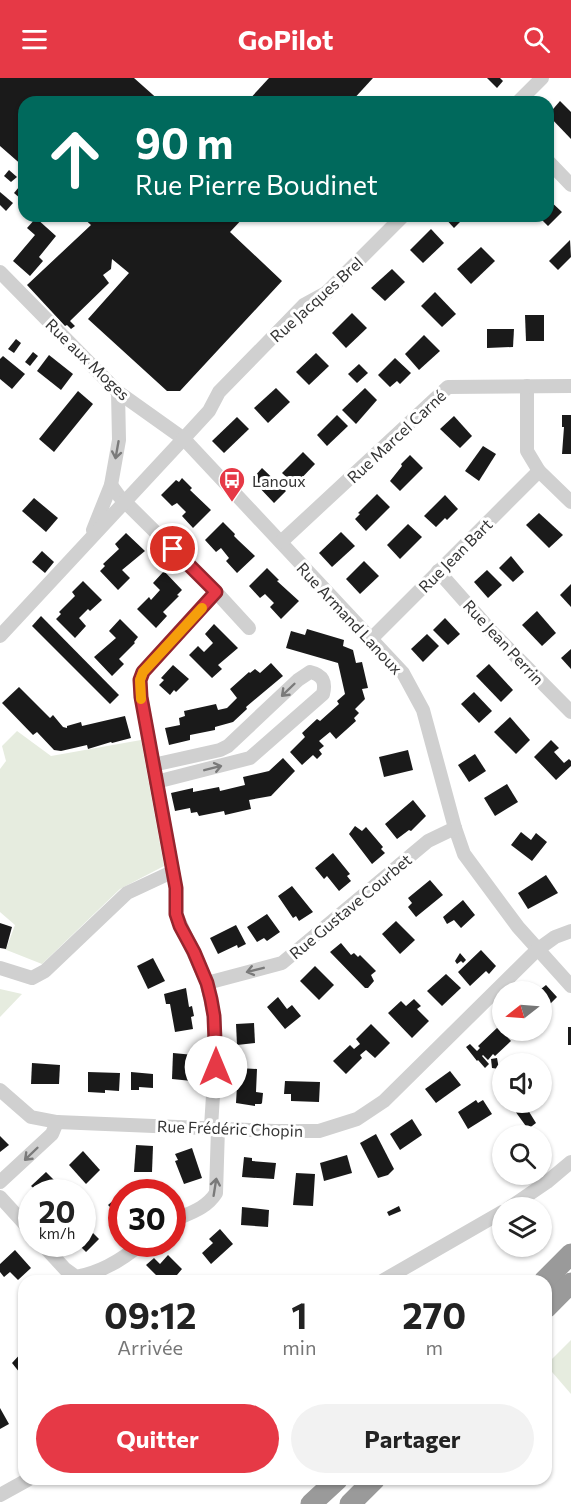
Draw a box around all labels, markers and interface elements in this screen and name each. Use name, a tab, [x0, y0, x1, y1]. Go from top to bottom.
icon: menu	[18, 23, 51, 56]
text: GoPilot	[238, 23, 333, 56]
icon: search	[520, 23, 553, 56]
text: 90 m	[135, 116, 234, 168]
icon: ahead	[36, 120, 114, 198]
text: Rue Pierre Boudinet	[135, 168, 378, 201]
street label: Rue Jacques Brel	[266, 252, 366, 346]
street label: Rue aux Moges	[42, 314, 134, 404]
street label: Rue Marcel Carné	[343, 386, 449, 486]
one-way arrow	[112, 440, 123, 460]
bus stop icon: Lanoux	[217, 465, 247, 503]
place label: Lanoux	[252, 471, 306, 490]
street label: Rue Jean Bart	[414, 514, 496, 596]
pin	[147, 523, 198, 574]
icon: arrive	[156, 532, 189, 565]
street label: Rue Armand Lanoux	[293, 558, 407, 678]
street label: Rue Jean Perrin	[460, 596, 548, 688]
one-way arrow	[280, 682, 295, 697]
one-way arrow	[203, 761, 222, 773]
street label: Rue Gustave Courbet	[285, 849, 415, 963]
one-way arrow	[246, 965, 265, 977]
north arrow	[492, 981, 552, 1041]
map controls	[492, 981, 552, 1257]
position arrow	[184, 1035, 248, 1099]
button: sound	[492, 1053, 552, 1113]
street label: Rue Frédéric Chopin	[157, 1116, 303, 1140]
button: search	[492, 1125, 552, 1185]
one-way arrow	[24, 1146, 39, 1160]
one-way arrow	[210, 1178, 221, 1197]
speed limit sign: 30	[108, 1179, 186, 1257]
text: 20	[39, 1192, 75, 1229]
button: layers	[492, 1197, 552, 1257]
text: km/h	[39, 1224, 75, 1242]
text: 09:12	[104, 1292, 196, 1336]
text: 1	[291, 1292, 307, 1336]
text: 270	[402, 1292, 466, 1336]
text: Arrivée	[117, 1335, 183, 1359]
text: min	[282, 1335, 316, 1359]
text: m	[425, 1335, 443, 1359]
button: Quitter	[36, 1404, 279, 1473]
button: Partager	[291, 1404, 534, 1473]

